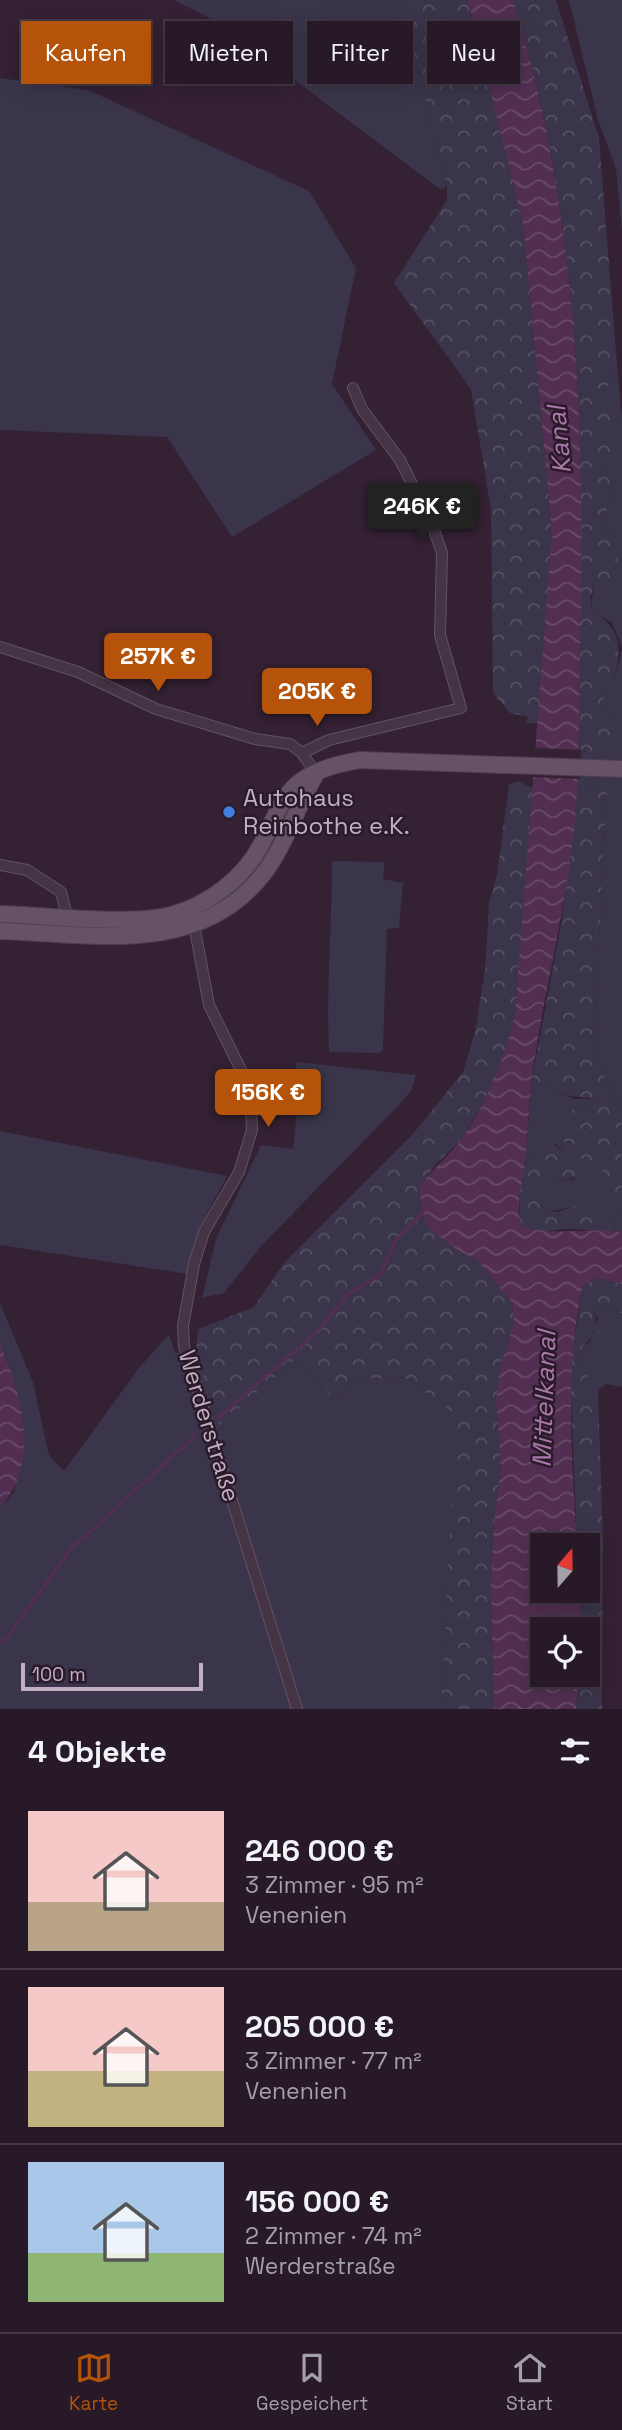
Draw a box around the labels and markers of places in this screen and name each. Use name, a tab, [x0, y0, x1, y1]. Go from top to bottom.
pin: 246K €	[365, 484, 479, 543]
pin: 257K €	[101, 634, 215, 693]
pin: 205K €	[260, 668, 374, 728]
place label: Autohaus Reinbothe e.K.	[243, 782, 410, 841]
marker: Autohaus Reinbothe e.K.	[221, 804, 237, 820]
pin: 156K €	[211, 1070, 325, 1129]

